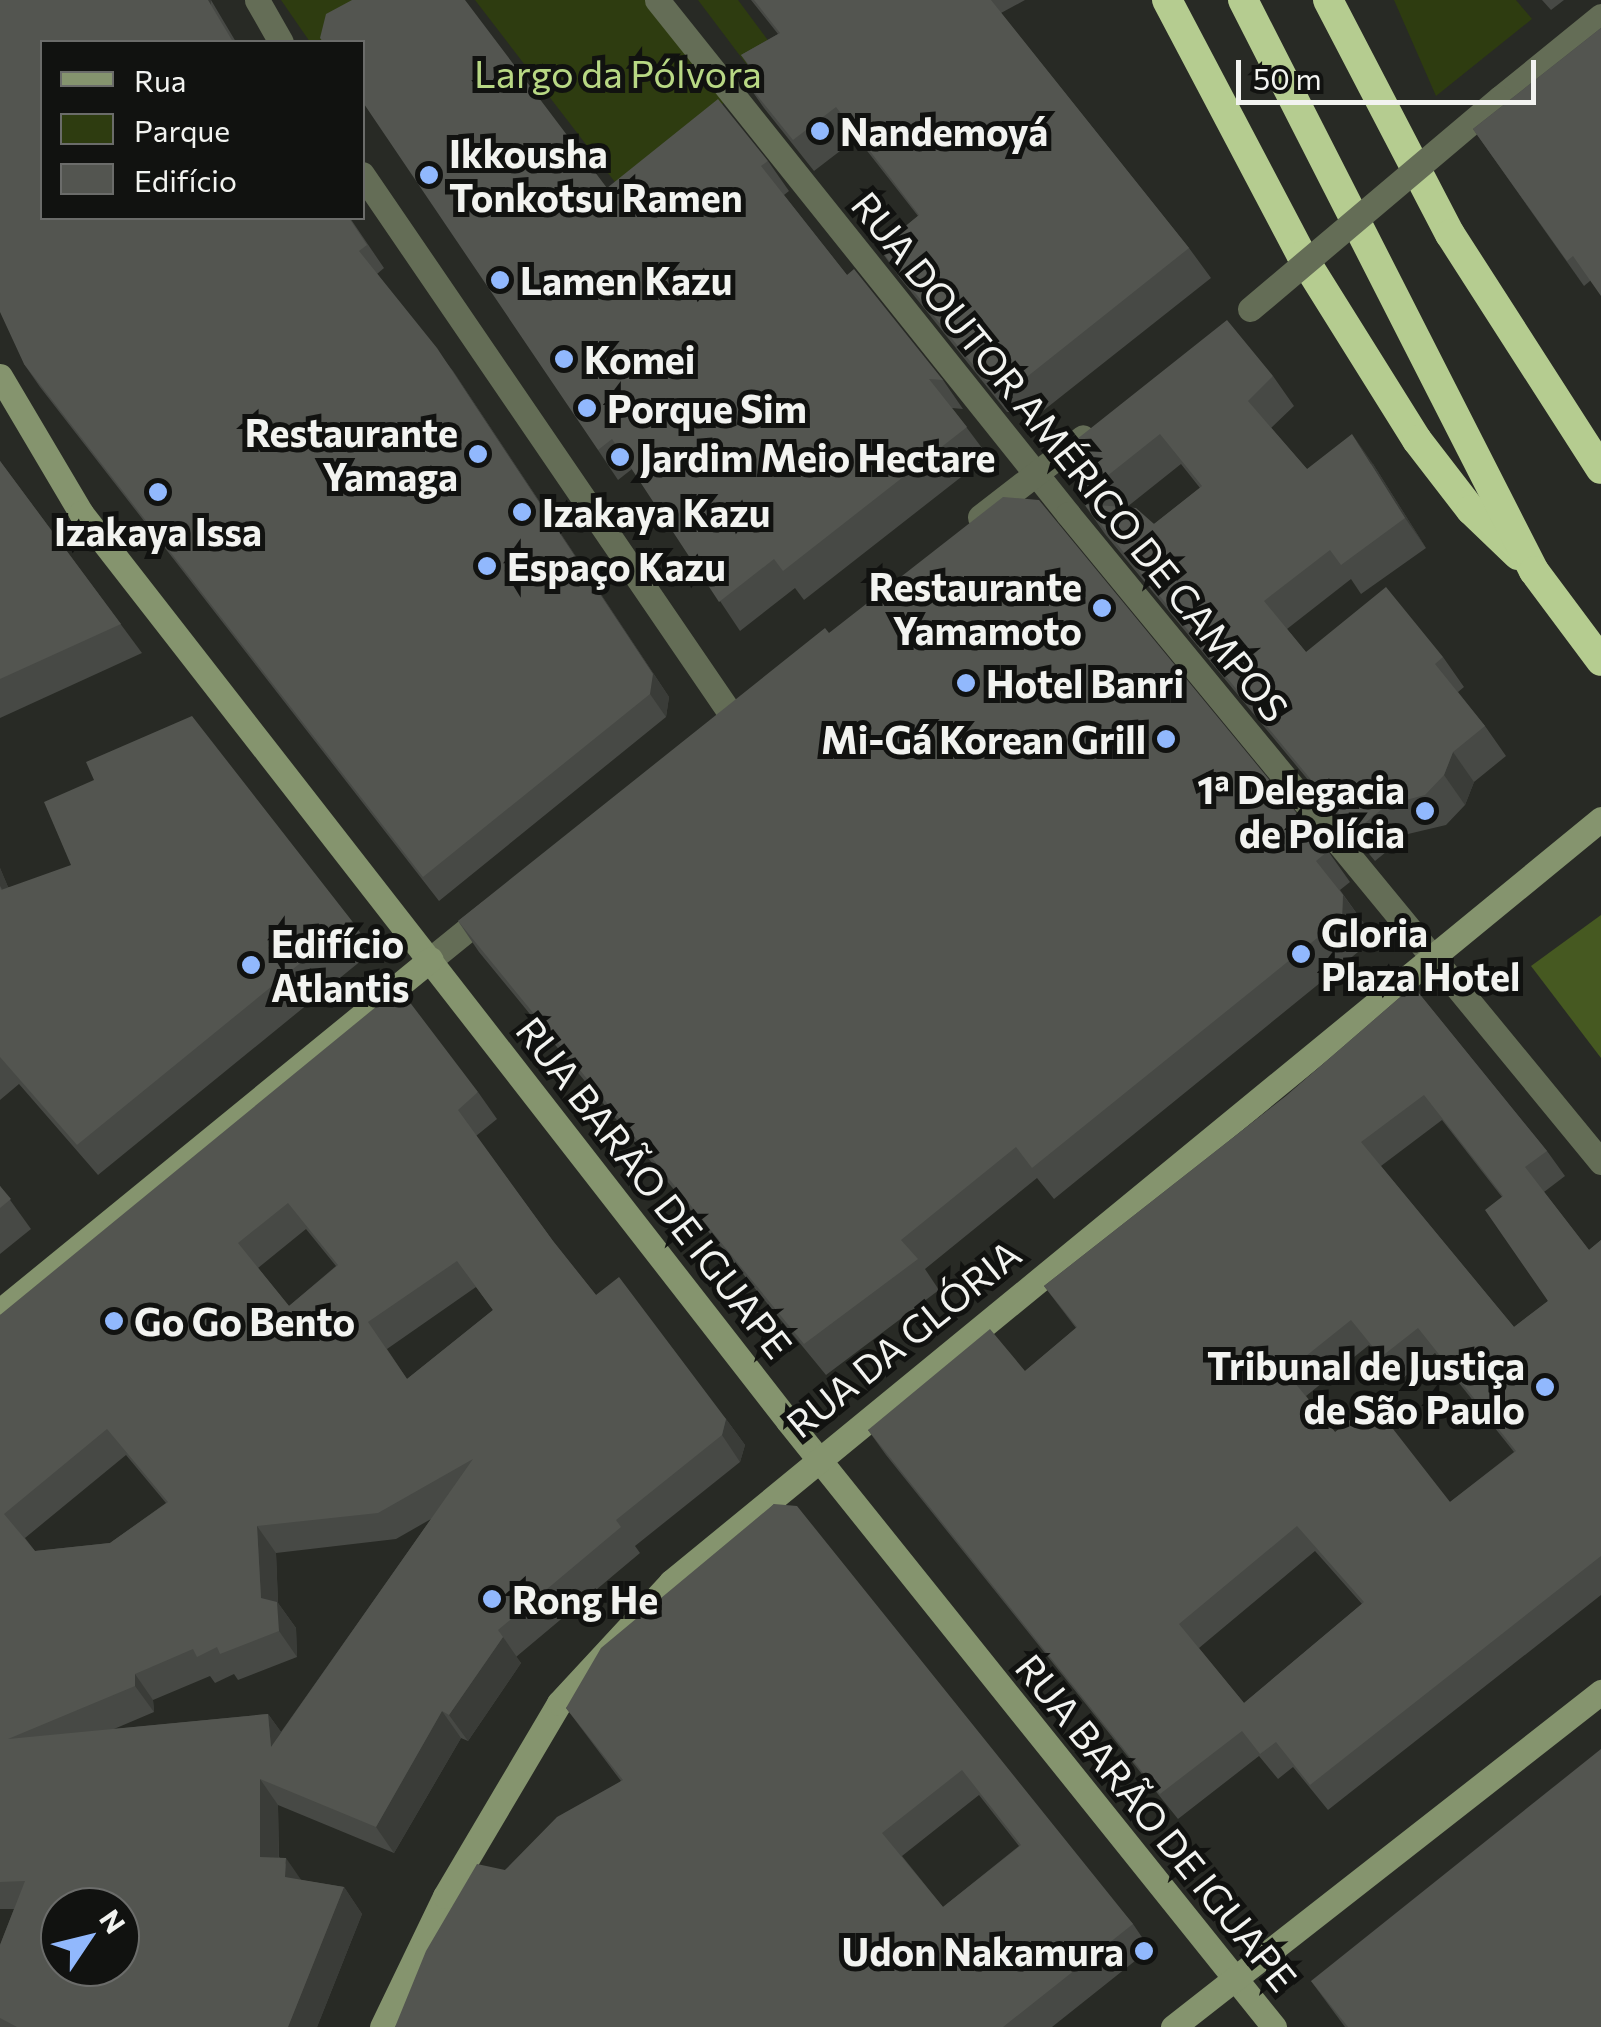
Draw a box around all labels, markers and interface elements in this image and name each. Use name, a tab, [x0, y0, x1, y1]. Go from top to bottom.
legend	[40, 40, 365, 220]
scale bar	[1241, 40, 1541, 102]
park label: Largo da Pólvora	[474, 50, 762, 96]
text: 50 m	[1253, 59, 1322, 96]
text: Rua	[134, 61, 186, 98]
place label: Nandemoyá	[840, 108, 1048, 154]
text: Parque	[134, 111, 230, 148]
marker: Nandemoyá	[809, 120, 831, 142]
place label: Ikkousha Tonkotsu Ramen	[449, 130, 743, 220]
text: Edifício	[134, 161, 237, 198]
marker: Ikkousha Tonkotsu Ramen	[418, 164, 440, 186]
street label: RUA DOUTOR AMÉRICO DE CAMPOS	[843, 182, 1299, 730]
place label: Lamen Kazu	[520, 257, 732, 303]
marker: Lamen Kazu	[489, 269, 511, 291]
place label: Komei	[584, 336, 695, 382]
marker: Komei	[553, 348, 575, 370]
place label: Porque Sim	[607, 385, 807, 431]
marker: Porque Sim	[576, 397, 598, 419]
place label: Restaurante Yamaga	[245, 409, 458, 498]
place label: Jardim Meio Hectare	[640, 434, 996, 480]
marker: Restaurante Yamaga	[467, 443, 489, 465]
marker: Jardim Meio Hectare	[609, 446, 631, 468]
marker: Izakaya Issa	[147, 481, 169, 503]
place label: Izakaya Kazu	[542, 489, 771, 535]
marker: Izakaya Kazu	[511, 501, 533, 523]
place label: Izakaya Issa	[54, 508, 262, 554]
place label: Espaço Kazu	[507, 543, 726, 589]
marker: Espaço Kazu	[476, 555, 498, 577]
place label: Restaurante Yamamoto	[869, 563, 1082, 652]
marker: Restaurante Yamamoto	[1091, 597, 1113, 619]
place label: Hotel Banri	[986, 660, 1184, 706]
marker: Hotel Banri	[955, 672, 977, 694]
place label: Mi-Gá Korean Grill	[821, 716, 1146, 762]
marker: Mi-Gá Korean Grill	[1155, 728, 1177, 750]
place label: 1ª Delegacia de Polícia	[1197, 766, 1405, 856]
marker: 1ª Delegacia de Polícia	[1414, 800, 1436, 822]
place label: Gloria Plaza Hotel	[1321, 909, 1520, 998]
place label: Edifício Atlantis	[271, 920, 410, 1009]
marker: Gloria Plaza Hotel	[1290, 943, 1312, 965]
marker: Edifício Atlantis	[240, 954, 262, 976]
street label: RUA BARÃO DE IGUAPE	[508, 1008, 802, 1366]
street label: RUA DA GLÓRIA	[777, 1230, 1029, 1446]
place label: Go Go Bento	[134, 1298, 355, 1344]
marker: Go Go Bento	[103, 1310, 125, 1332]
place label: Tribunal de Justiça de São Paulo	[1207, 1342, 1525, 1432]
marker: Tribunal de Justiça de São Paulo	[1534, 1376, 1556, 1398]
place label: Rong He	[512, 1576, 658, 1622]
marker: Rong He	[481, 1588, 503, 1610]
street label: RUA BARÃO DE IGUAPE	[1007, 1645, 1307, 1999]
north arrow	[40, 1887, 140, 1987]
text: N	[93, 1903, 133, 1939]
place label: Udon Nakamura	[842, 1928, 1124, 1974]
marker: Udon Nakamura	[1133, 1940, 1155, 1962]

